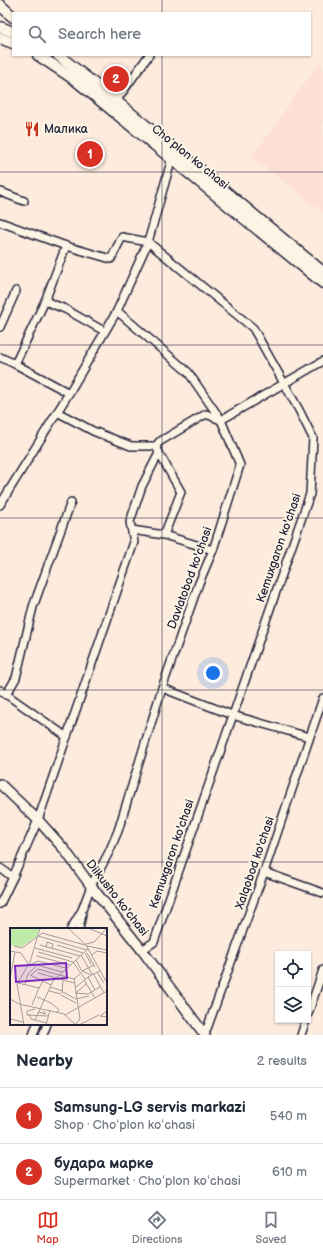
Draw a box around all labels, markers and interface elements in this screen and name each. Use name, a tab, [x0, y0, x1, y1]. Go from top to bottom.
search box	[12, 12, 311, 56]
icon: search	[26, 23, 48, 45]
text: Search here	[58, 25, 141, 44]
pin: 2	[103, 64, 129, 94]
restaurant icon: Малика	[23, 120, 41, 138]
street label: Choʻplon koʻchasi	[148, 121, 232, 193]
place label: Малика	[44, 122, 88, 137]
pin: 1	[77, 139, 103, 169]
street label: Kemuxgaron ko'chasi	[253, 491, 305, 605]
street label: Davlatobod ko'chasi	[165, 525, 216, 631]
your location	[203, 663, 223, 683]
street label: Kemuxgaron ko'chasi	[146, 797, 198, 911]
street label: Xalqobod ko'chasi	[232, 815, 278, 912]
street label: Dilkusho ko'chasi	[83, 857, 152, 939]
inset map	[10, 928, 107, 1025]
map controls	[275, 951, 311, 1023]
button: locate	[275, 951, 311, 987]
button: layers	[275, 987, 311, 1023]
text: Nearby	[16, 1051, 73, 1071]
text: 2 results	[257, 1053, 307, 1069]
text: Samsung-LG servis markazi	[54, 1098, 246, 1117]
text: 1	[26, 1108, 32, 1124]
text: 540 m	[270, 1108, 307, 1124]
text: Shop · Choʻplon koʻchasi	[54, 1117, 195, 1133]
text: будара марке	[54, 1154, 153, 1173]
text: 2	[25, 1164, 33, 1180]
text: 610 m	[272, 1164, 307, 1180]
text: Supermarket · Choʻplon koʻchasi	[54, 1173, 241, 1189]
tab: Map	[37, 1209, 59, 1246]
tab: Directions	[132, 1209, 182, 1246]
tab: Saved	[256, 1209, 286, 1246]

